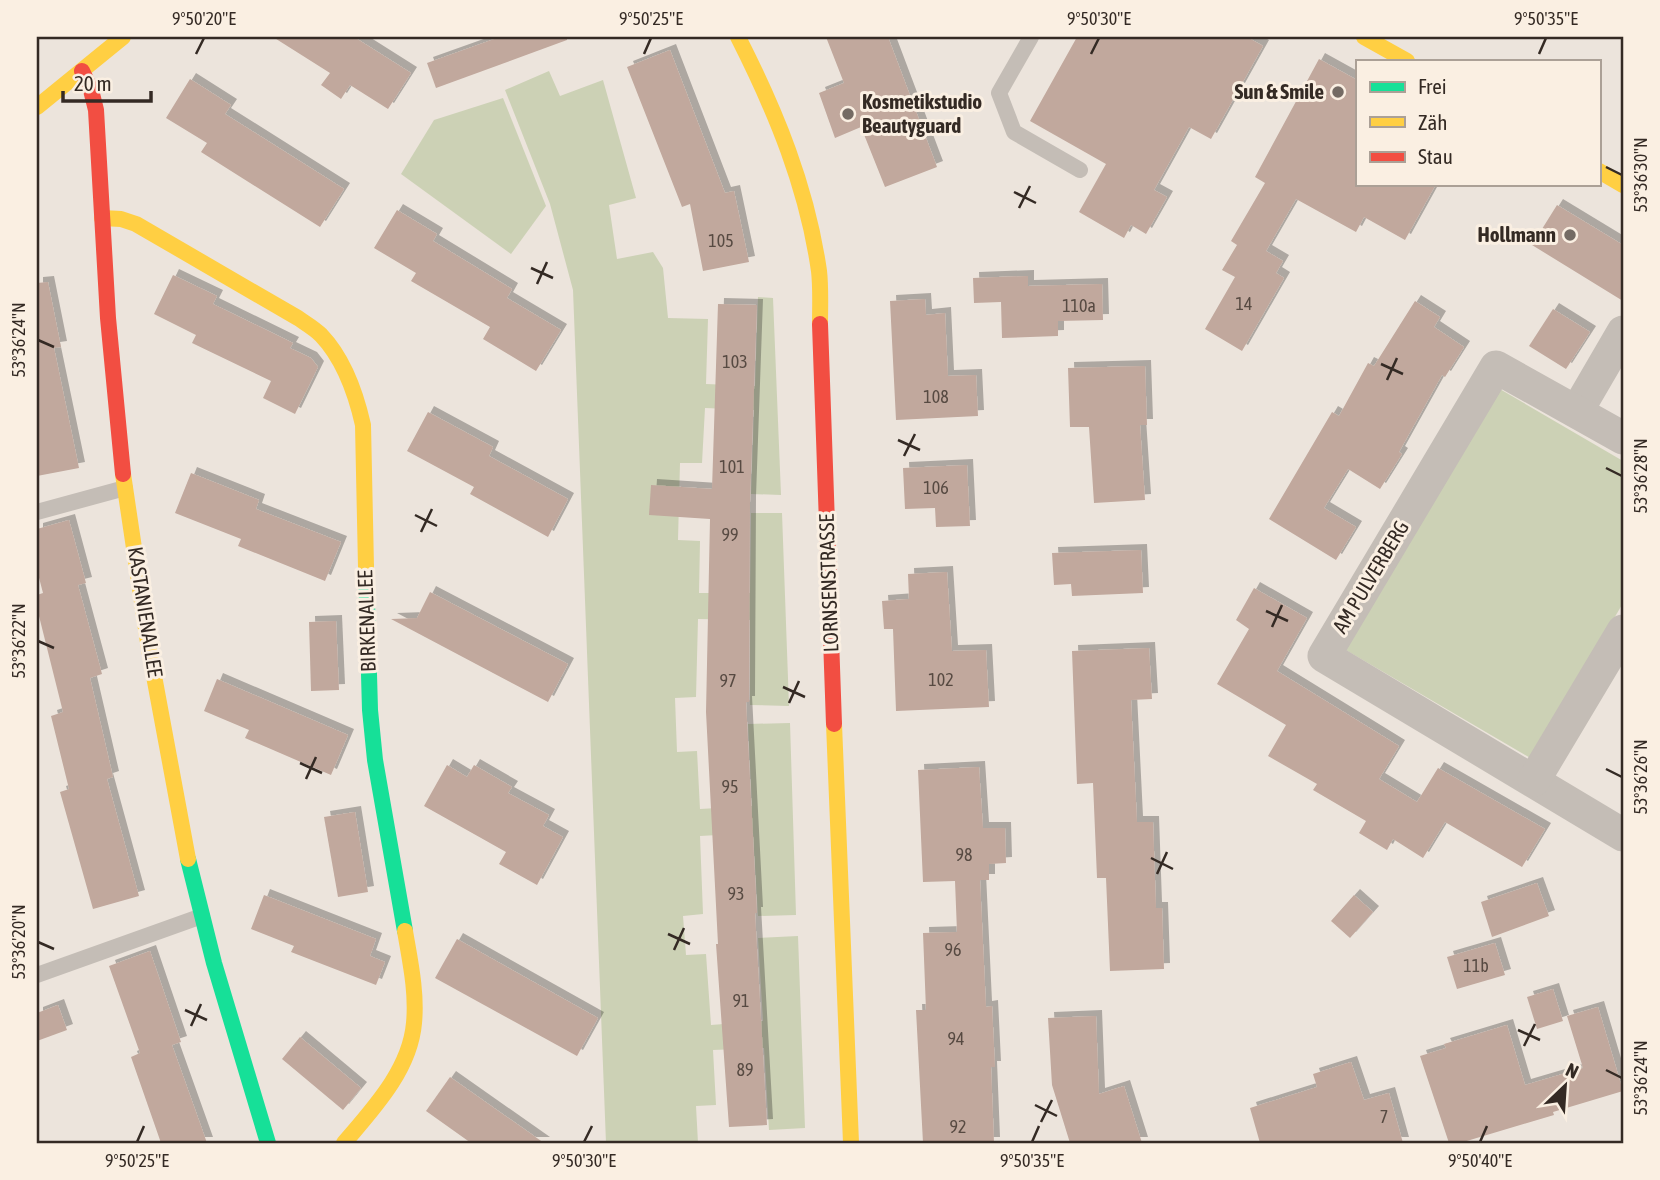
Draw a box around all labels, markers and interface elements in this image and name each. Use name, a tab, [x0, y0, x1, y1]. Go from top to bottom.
text: 9°50'20"E	[172, 8, 236, 29]
text: 9°50'25"E	[619, 8, 683, 29]
text: 9°50'30"E	[1067, 8, 1131, 29]
text: 9°50'35"E	[1514, 8, 1578, 29]
scale bar	[63, 60, 150, 104]
legend	[1356, 60, 1600, 186]
text: 20 m	[74, 71, 112, 95]
text: Frei	[1418, 74, 1447, 98]
place label: Sun & Smile	[1235, 79, 1324, 103]
marker: Sun & Smile	[1330, 84, 1346, 100]
place label: Kosmetikstudio Beautyguard	[862, 89, 982, 137]
marker: Kosmetikstudio Beautyguard	[840, 106, 856, 122]
text: Zäh	[1418, 110, 1447, 134]
text: 53°36'30"N	[1630, 137, 1651, 213]
text: Stau	[1418, 144, 1453, 168]
place label: Hollmann	[1478, 222, 1556, 246]
marker: Hollmann	[1562, 227, 1578, 243]
house number: 105	[708, 230, 734, 251]
house number: 14	[1236, 293, 1252, 314]
house number: 110a	[1062, 295, 1096, 316]
text: 53°36'24"N	[8, 302, 29, 378]
house number: 103	[722, 351, 748, 372]
house number: 108	[923, 386, 949, 407]
text: 53°36'28"N	[1630, 438, 1651, 514]
house number: 101	[719, 456, 745, 477]
house number: 106	[923, 477, 949, 498]
street label: LORNSENSTRASSE	[814, 513, 842, 653]
street label: AM PULVERBERG	[1327, 516, 1413, 637]
house number: 99	[722, 524, 738, 545]
street label: KASTANIENALLEE	[124, 545, 168, 679]
street label: BIRKENALLEE	[352, 570, 380, 672]
text: 53°36'22"N	[8, 603, 29, 679]
house number: 102	[928, 669, 954, 690]
house number: 97	[720, 670, 736, 691]
text: 53°36'26"N	[1630, 739, 1651, 815]
house number: 95	[722, 776, 738, 797]
house number: 98	[956, 844, 972, 865]
house number: 93	[728, 883, 744, 904]
text: 53°36'20"N	[8, 904, 29, 980]
house number: 96	[945, 939, 961, 960]
house number: 11b	[1463, 955, 1489, 976]
house number: 91	[733, 990, 749, 1011]
house number: 94	[948, 1028, 964, 1049]
text: 53°36'24"N	[1630, 1040, 1651, 1116]
north arrow	[1530, 1050, 1600, 1120]
text: N	[1562, 1058, 1582, 1083]
house number: 89	[737, 1059, 753, 1080]
house number: 7	[1380, 1106, 1388, 1127]
house number: 92	[950, 1116, 966, 1137]
text: 9°50'25"E	[105, 1150, 169, 1171]
text: 9°50'30"E	[552, 1150, 616, 1171]
text: 9°50'35"E	[1000, 1150, 1064, 1171]
text: 9°50'40"E	[1448, 1150, 1512, 1171]

